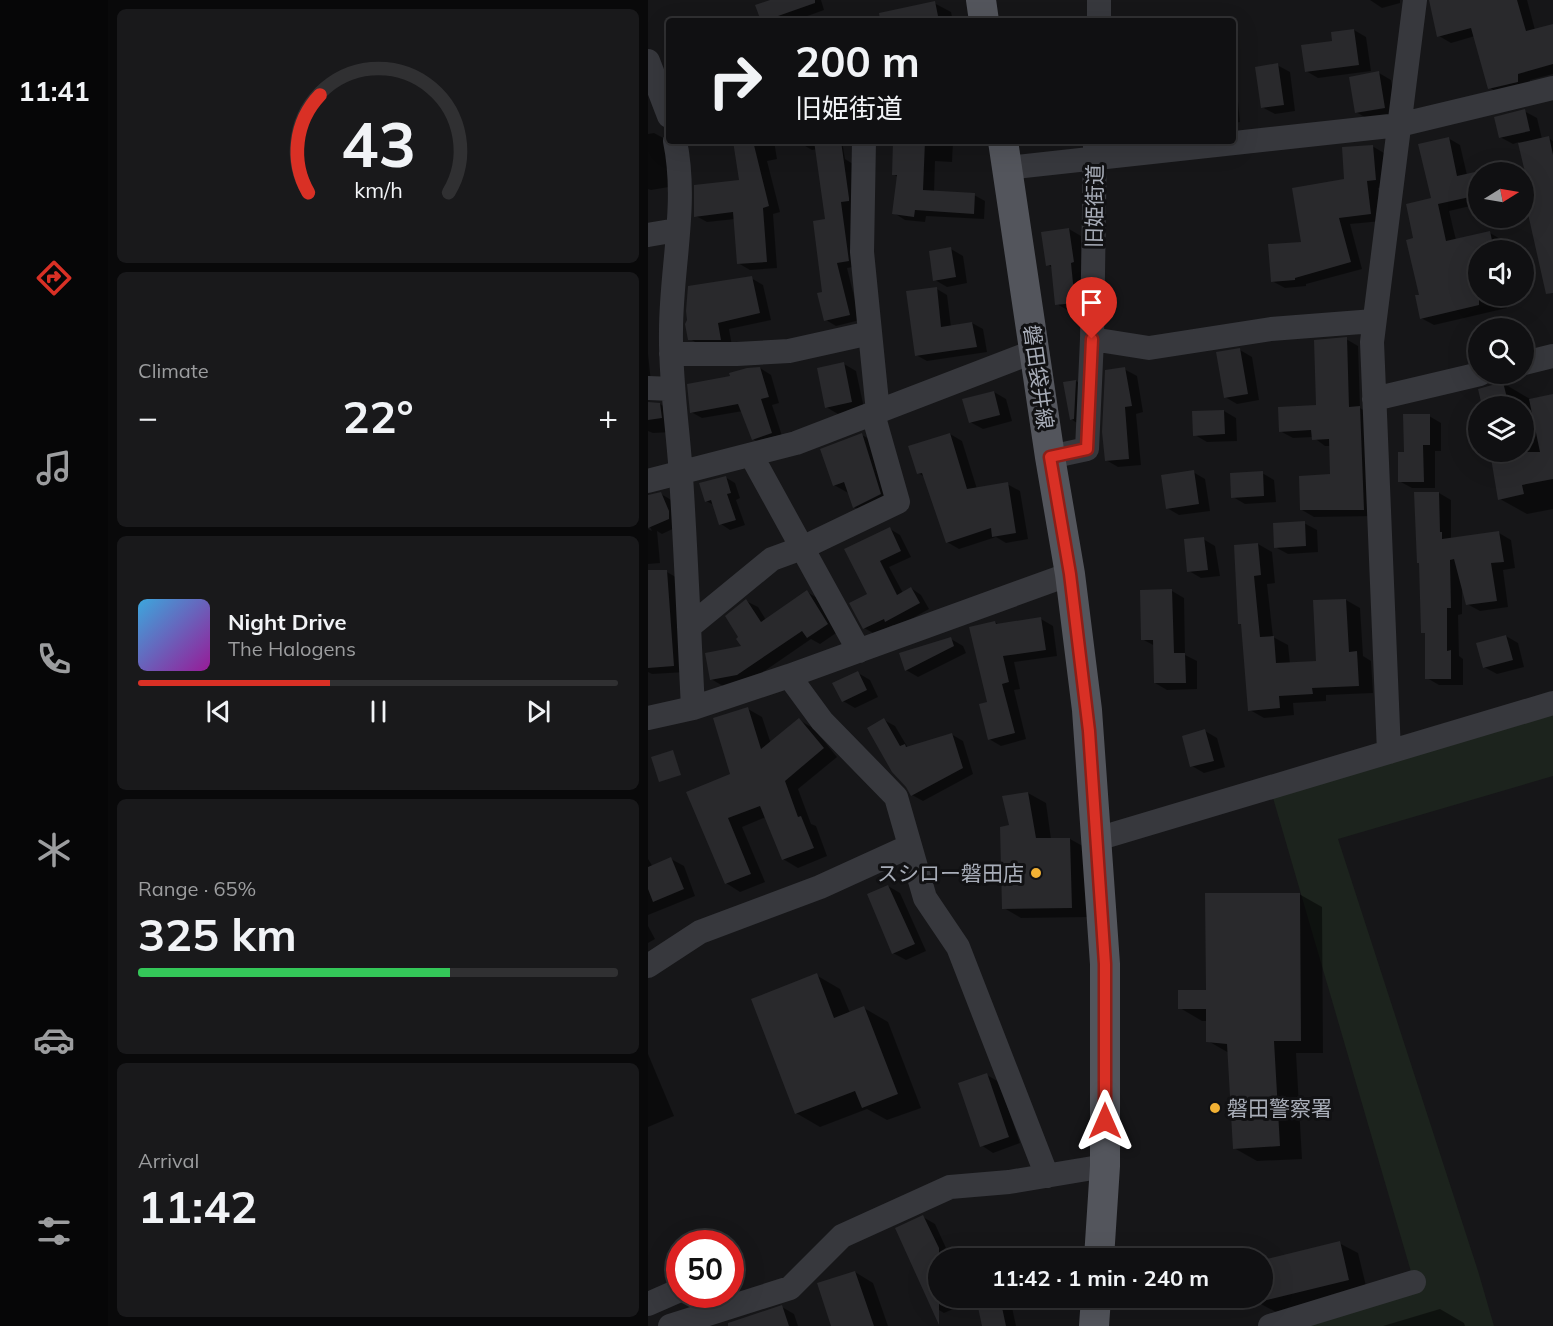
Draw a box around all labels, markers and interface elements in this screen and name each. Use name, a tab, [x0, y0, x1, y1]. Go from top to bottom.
text: 200 m	[795, 35, 920, 88]
icon: right	[696, 42, 774, 120]
text: 11:41	[18, 74, 90, 108]
text: 旧姫街道	[795, 91, 903, 125]
text: 43	[341, 104, 415, 183]
north arrow	[1468, 162, 1534, 228]
map controls	[1468, 162, 1534, 462]
street label: 旧姫街道	[1080, 164, 1108, 248]
text: km/h	[354, 177, 402, 204]
button: sound	[1468, 240, 1534, 306]
icon: directions	[33, 257, 75, 299]
pin	[1066, 277, 1117, 339]
icon: arrive	[1075, 286, 1108, 319]
button: search	[1468, 318, 1534, 384]
street label: 磐田袋井線	[1019, 323, 1059, 431]
text: Climate	[138, 358, 209, 383]
text: 22°	[342, 388, 414, 444]
text: −	[138, 396, 158, 437]
text: +	[598, 396, 618, 437]
button: layers	[1468, 396, 1534, 462]
icon: music	[33, 447, 75, 489]
text: Night Drive	[228, 608, 347, 636]
text: The Halogens	[228, 636, 356, 661]
icon: phone	[33, 638, 75, 680]
icon: previous	[202, 695, 235, 728]
icon: pause	[362, 695, 395, 728]
icon: next	[522, 695, 555, 728]
icon: climate	[33, 829, 75, 871]
place label: スシロー磐田店	[877, 860, 1024, 886]
marker: スシロー磐田店	[1029, 866, 1043, 880]
text: Range · 65%	[138, 876, 256, 901]
text: 325 km	[138, 906, 297, 962]
icon: car	[33, 1019, 75, 1061]
position arrow	[1073, 1089, 1137, 1153]
place label: 磐田警察署	[1227, 1095, 1332, 1121]
marker: 磐田警察署	[1208, 1101, 1222, 1115]
text: Arrival	[138, 1148, 199, 1173]
text: 11:42	[138, 1178, 257, 1234]
icon: filters	[33, 1210, 75, 1252]
speed limit sign: 50	[666, 1230, 744, 1308]
text: 11:42 · 1 min · 240 m	[992, 1264, 1209, 1292]

